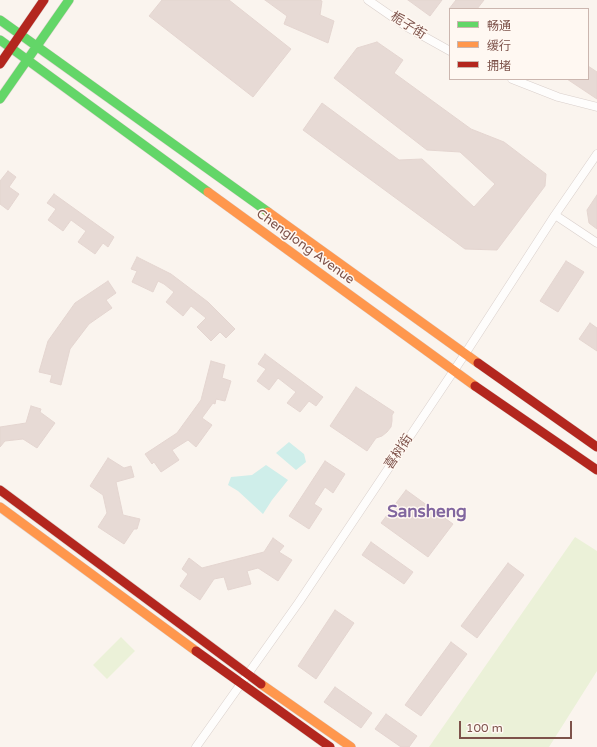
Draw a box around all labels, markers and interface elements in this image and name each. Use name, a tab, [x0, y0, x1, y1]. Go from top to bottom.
legend	[449, 8, 589, 80]
street label: 栀子街	[387, 9, 429, 43]
text: 畅通	[487, 19, 511, 33]
text: 缓行	[487, 39, 511, 53]
text: 拥堵	[487, 59, 511, 73]
street label: Chenglong Avenue	[253, 206, 357, 288]
street label: 喜树街	[382, 431, 416, 473]
district label: Sansheng	[387, 503, 467, 523]
scale bar	[461, 713, 574, 739]
text: 100 m	[466, 721, 503, 735]

